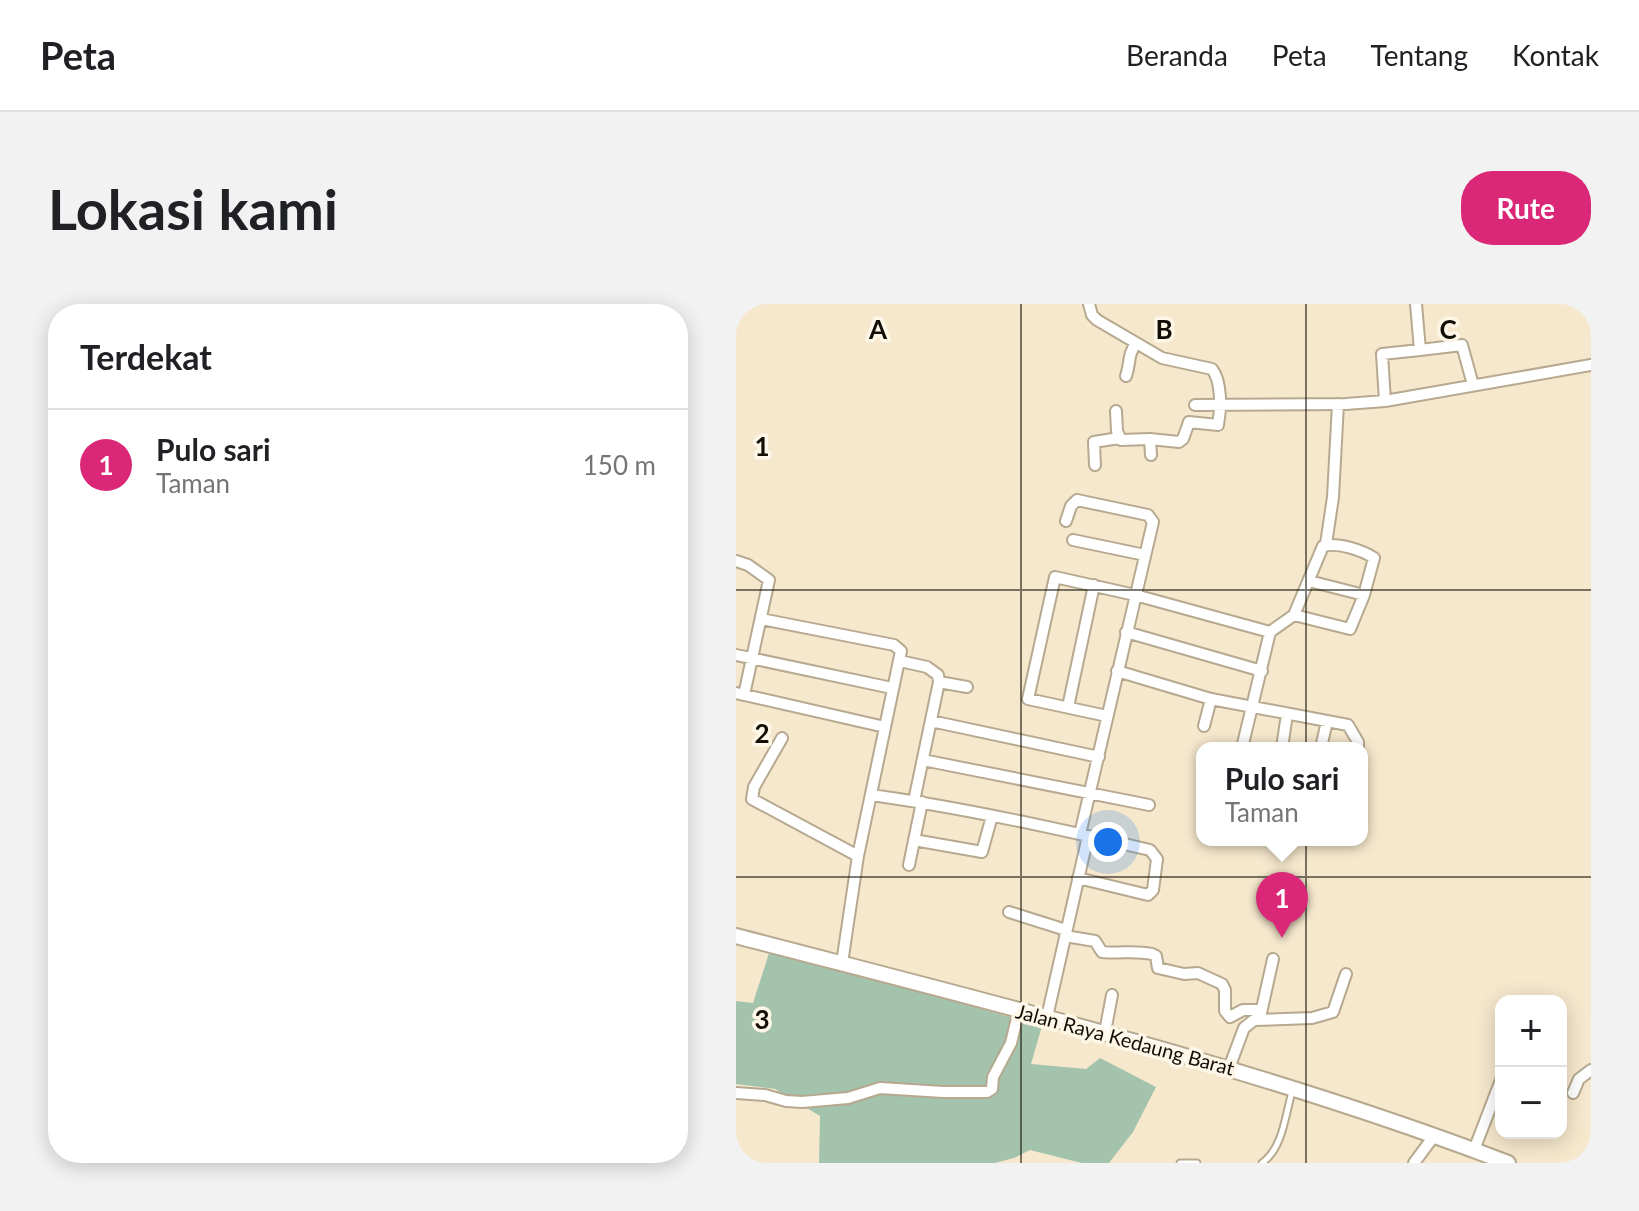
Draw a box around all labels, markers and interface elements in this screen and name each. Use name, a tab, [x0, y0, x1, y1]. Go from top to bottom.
text: Peta	[40, 32, 116, 78]
text: Beranda	[1126, 38, 1228, 72]
text: Peta	[1272, 38, 1327, 72]
text: Tentang	[1371, 38, 1468, 72]
text: Kontak	[1512, 38, 1599, 72]
button: Rute	[1461, 171, 1591, 245]
text: Lokasi kami	[48, 175, 338, 242]
text: A	[868, 313, 888, 345]
text: B	[1155, 313, 1173, 345]
text: C	[1439, 313, 1457, 345]
text: Terdekat	[80, 336, 212, 377]
text: 1	[754, 430, 770, 462]
text: Pulo sari	[156, 431, 271, 467]
text: 1	[98, 449, 114, 481]
text: 150 m	[583, 449, 656, 481]
text: Taman	[156, 467, 230, 499]
text: 2	[754, 717, 770, 749]
popup	[1196, 742, 1368, 846]
text: Pulo sari	[1225, 760, 1339, 796]
text: Taman	[1225, 796, 1299, 828]
your location	[1088, 822, 1128, 862]
pin: 1	[1256, 872, 1308, 938]
map controls	[1495, 995, 1567, 1139]
button: +	[1495, 995, 1567, 1067]
street label: Jalan Raya Kedaung Barat	[1013, 998, 1237, 1080]
text: 3	[754, 1003, 770, 1035]
button: −	[1495, 1067, 1567, 1139]

